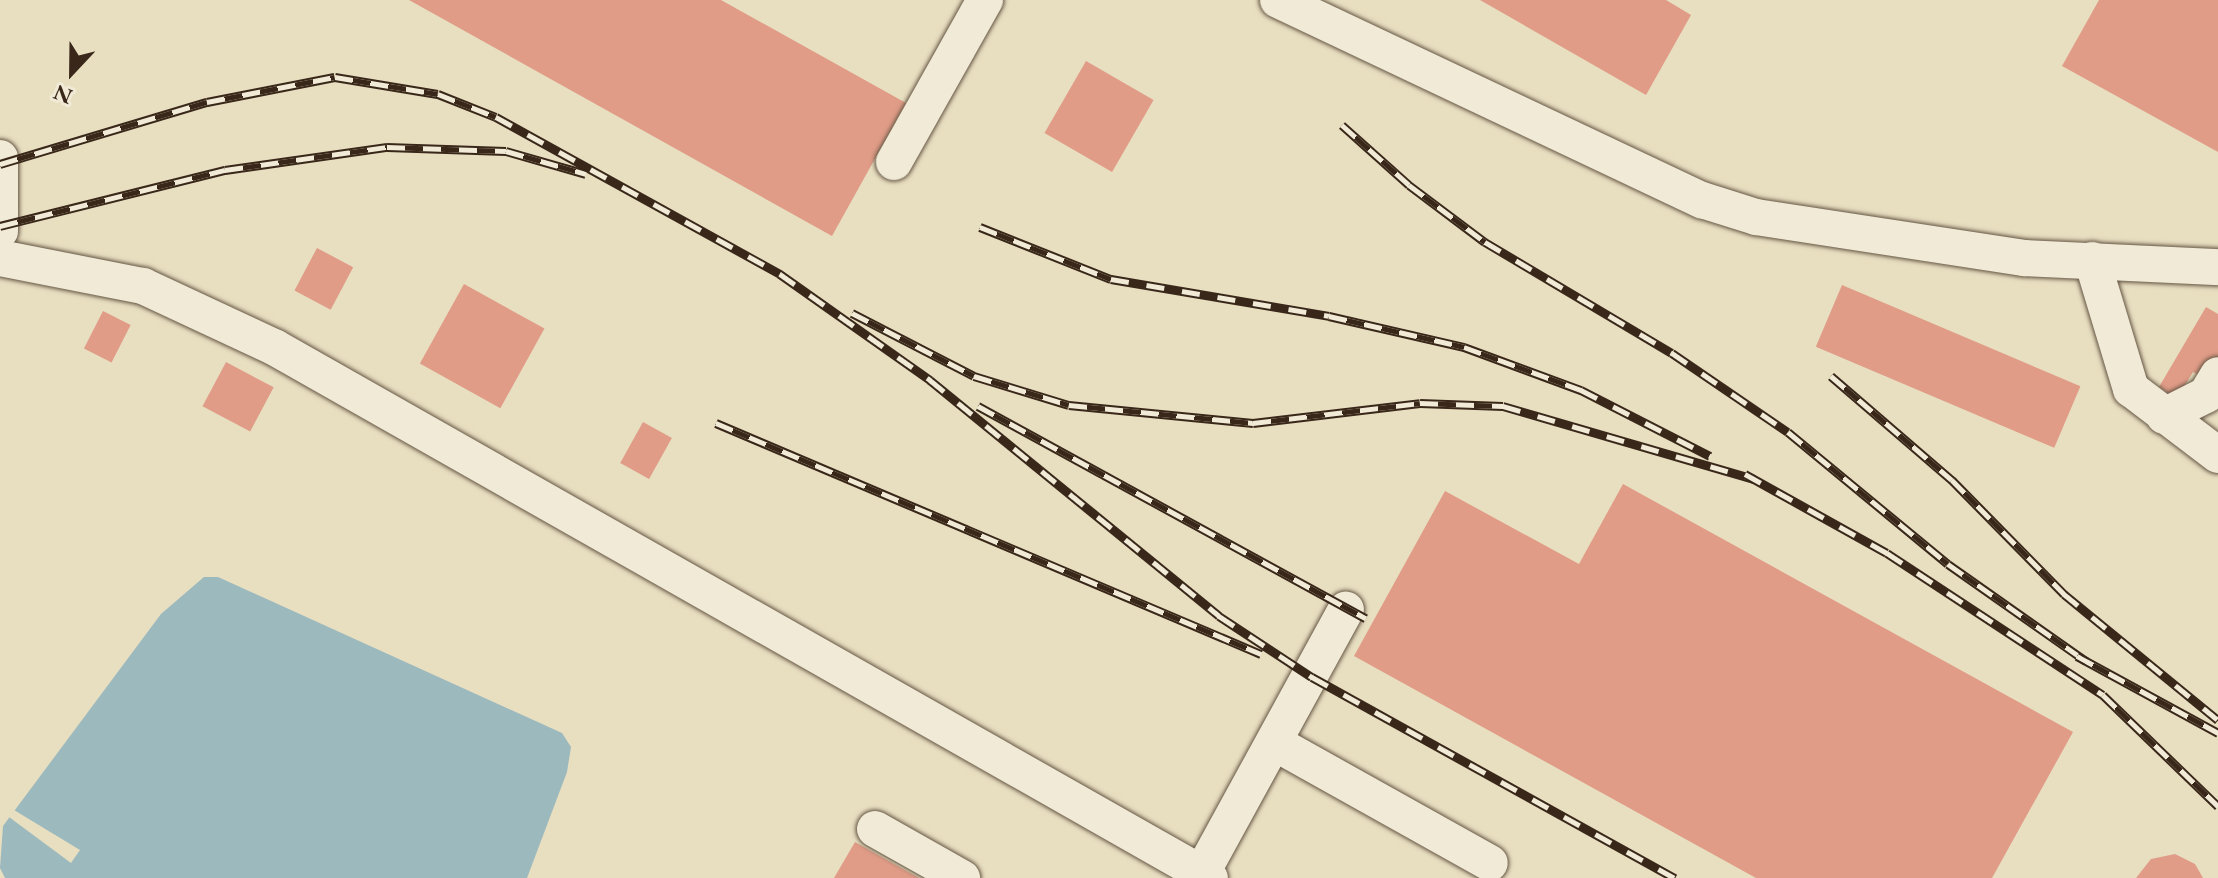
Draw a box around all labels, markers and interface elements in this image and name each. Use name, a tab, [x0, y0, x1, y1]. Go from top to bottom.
north arrow	[32, 32, 112, 112]
text: N	[49, 78, 77, 111]

